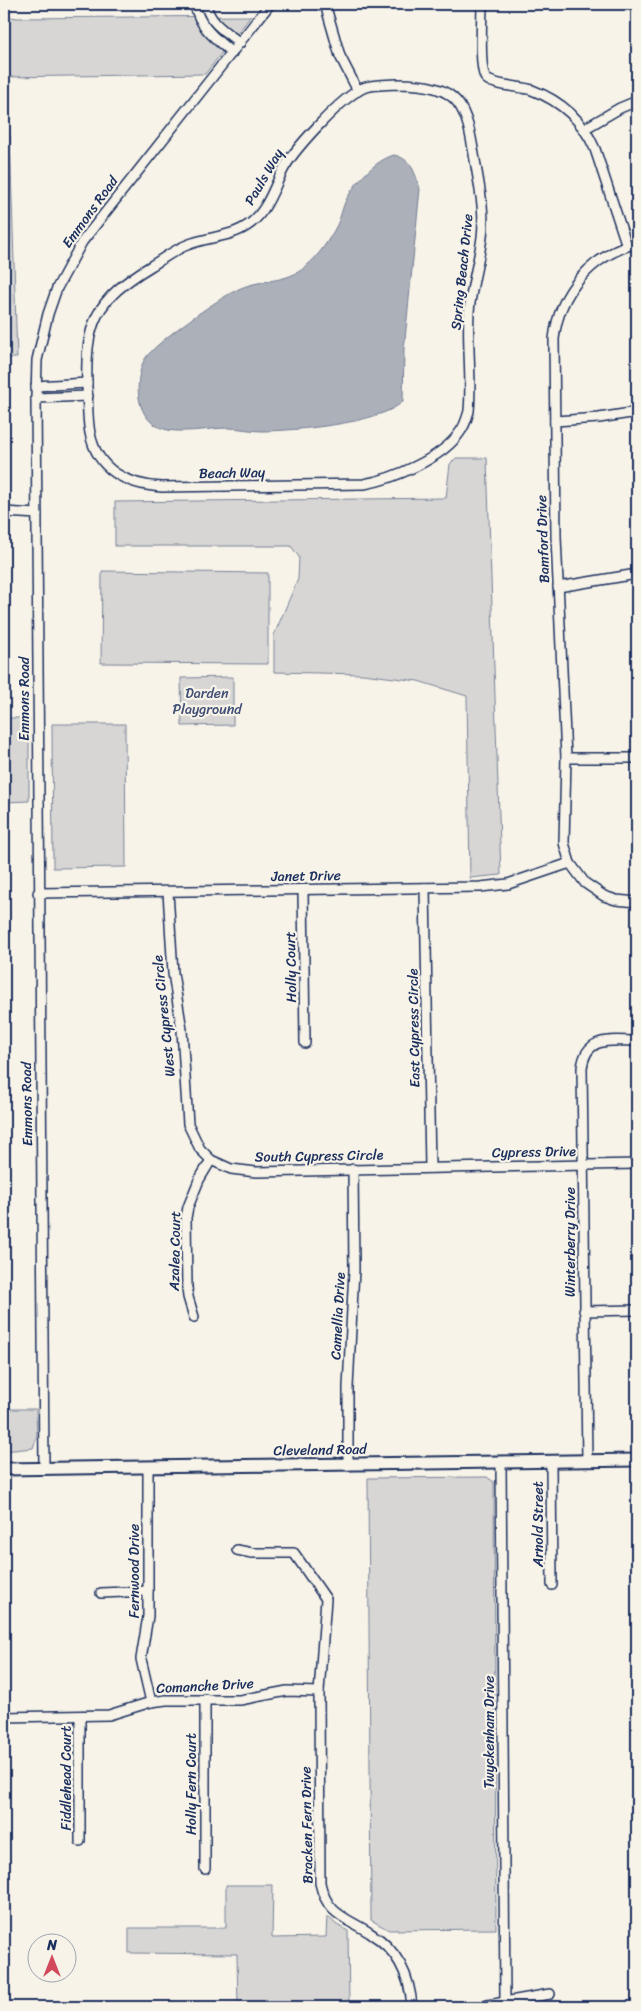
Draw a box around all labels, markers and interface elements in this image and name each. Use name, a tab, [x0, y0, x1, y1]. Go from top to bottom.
street label: Pauls Way	[238, 143, 291, 210]
street label: Emmons Road	[55, 169, 126, 253]
street label: Spring Beach Drive	[443, 213, 481, 331]
street label: Beach Way	[199, 460, 266, 486]
street label: Bamford Drive	[529, 494, 557, 584]
street label: Emmons Road	[12, 655, 37, 741]
park label: Darden Playground	[172, 681, 243, 722]
street label: Janet Drive	[270, 863, 341, 889]
street label: Holly Court	[278, 931, 304, 1003]
street label: West Cypress Circle	[145, 954, 183, 1078]
street label: East Cypress Circle	[400, 968, 428, 1088]
street label: Emmons Road	[14, 1060, 40, 1146]
street label: Cypress Drive	[492, 1139, 577, 1165]
street label: South Cypress Circle	[254, 1142, 384, 1170]
street label: Winterberry Drive	[558, 1187, 583, 1297]
street label: Azalea Court	[162, 1211, 188, 1292]
street label: Camellia Drive	[323, 1271, 353, 1360]
street label: Cleveland Road	[273, 1437, 368, 1463]
street label: Arnold Street	[526, 1481, 551, 1568]
street label: Fernwood Drive	[122, 1524, 147, 1618]
street label: Comanche Drive	[156, 1671, 254, 1701]
street label: Twyckenham Drive	[477, 1675, 502, 1789]
street label: Fiddlehead Court	[54, 1726, 79, 1830]
street label: Holly Fern Court	[179, 1733, 204, 1835]
street label: Bracken Fern Drive	[293, 1766, 321, 1884]
text: N	[46, 1933, 57, 1958]
north arrow	[28, 1934, 78, 1984]

